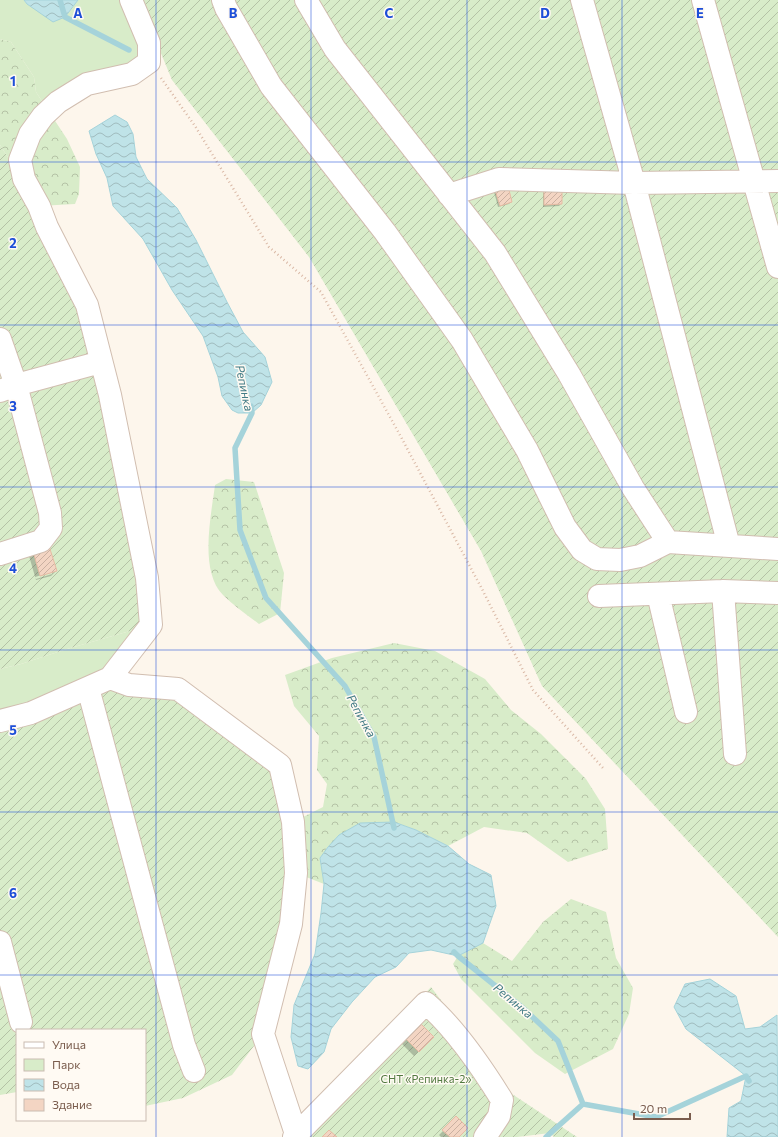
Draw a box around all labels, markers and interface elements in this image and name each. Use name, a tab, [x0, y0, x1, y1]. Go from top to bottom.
text: A	[73, 5, 83, 21]
text: B	[229, 5, 238, 21]
text: C	[385, 5, 394, 21]
text: D	[540, 5, 550, 21]
text: E	[696, 5, 704, 21]
text: 1	[10, 73, 16, 89]
text: 2	[9, 235, 17, 251]
water label: Репинка	[233, 363, 257, 412]
text: 3	[9, 398, 17, 414]
text: 4	[9, 560, 17, 576]
water label: Репинка	[344, 692, 379, 739]
text: 5	[9, 722, 17, 738]
text: 6	[9, 885, 17, 901]
water label: Репинка	[491, 980, 536, 1021]
legend	[16, 1029, 146, 1121]
text: Улица	[52, 1037, 86, 1051]
text: Парк	[52, 1057, 81, 1071]
park label: СНТ «Репинка-2»	[380, 1072, 472, 1085]
text: Вода	[52, 1077, 80, 1091]
scale bar	[634, 1095, 690, 1121]
text: Здание	[52, 1097, 92, 1111]
text: 20 m	[640, 1101, 667, 1115]

